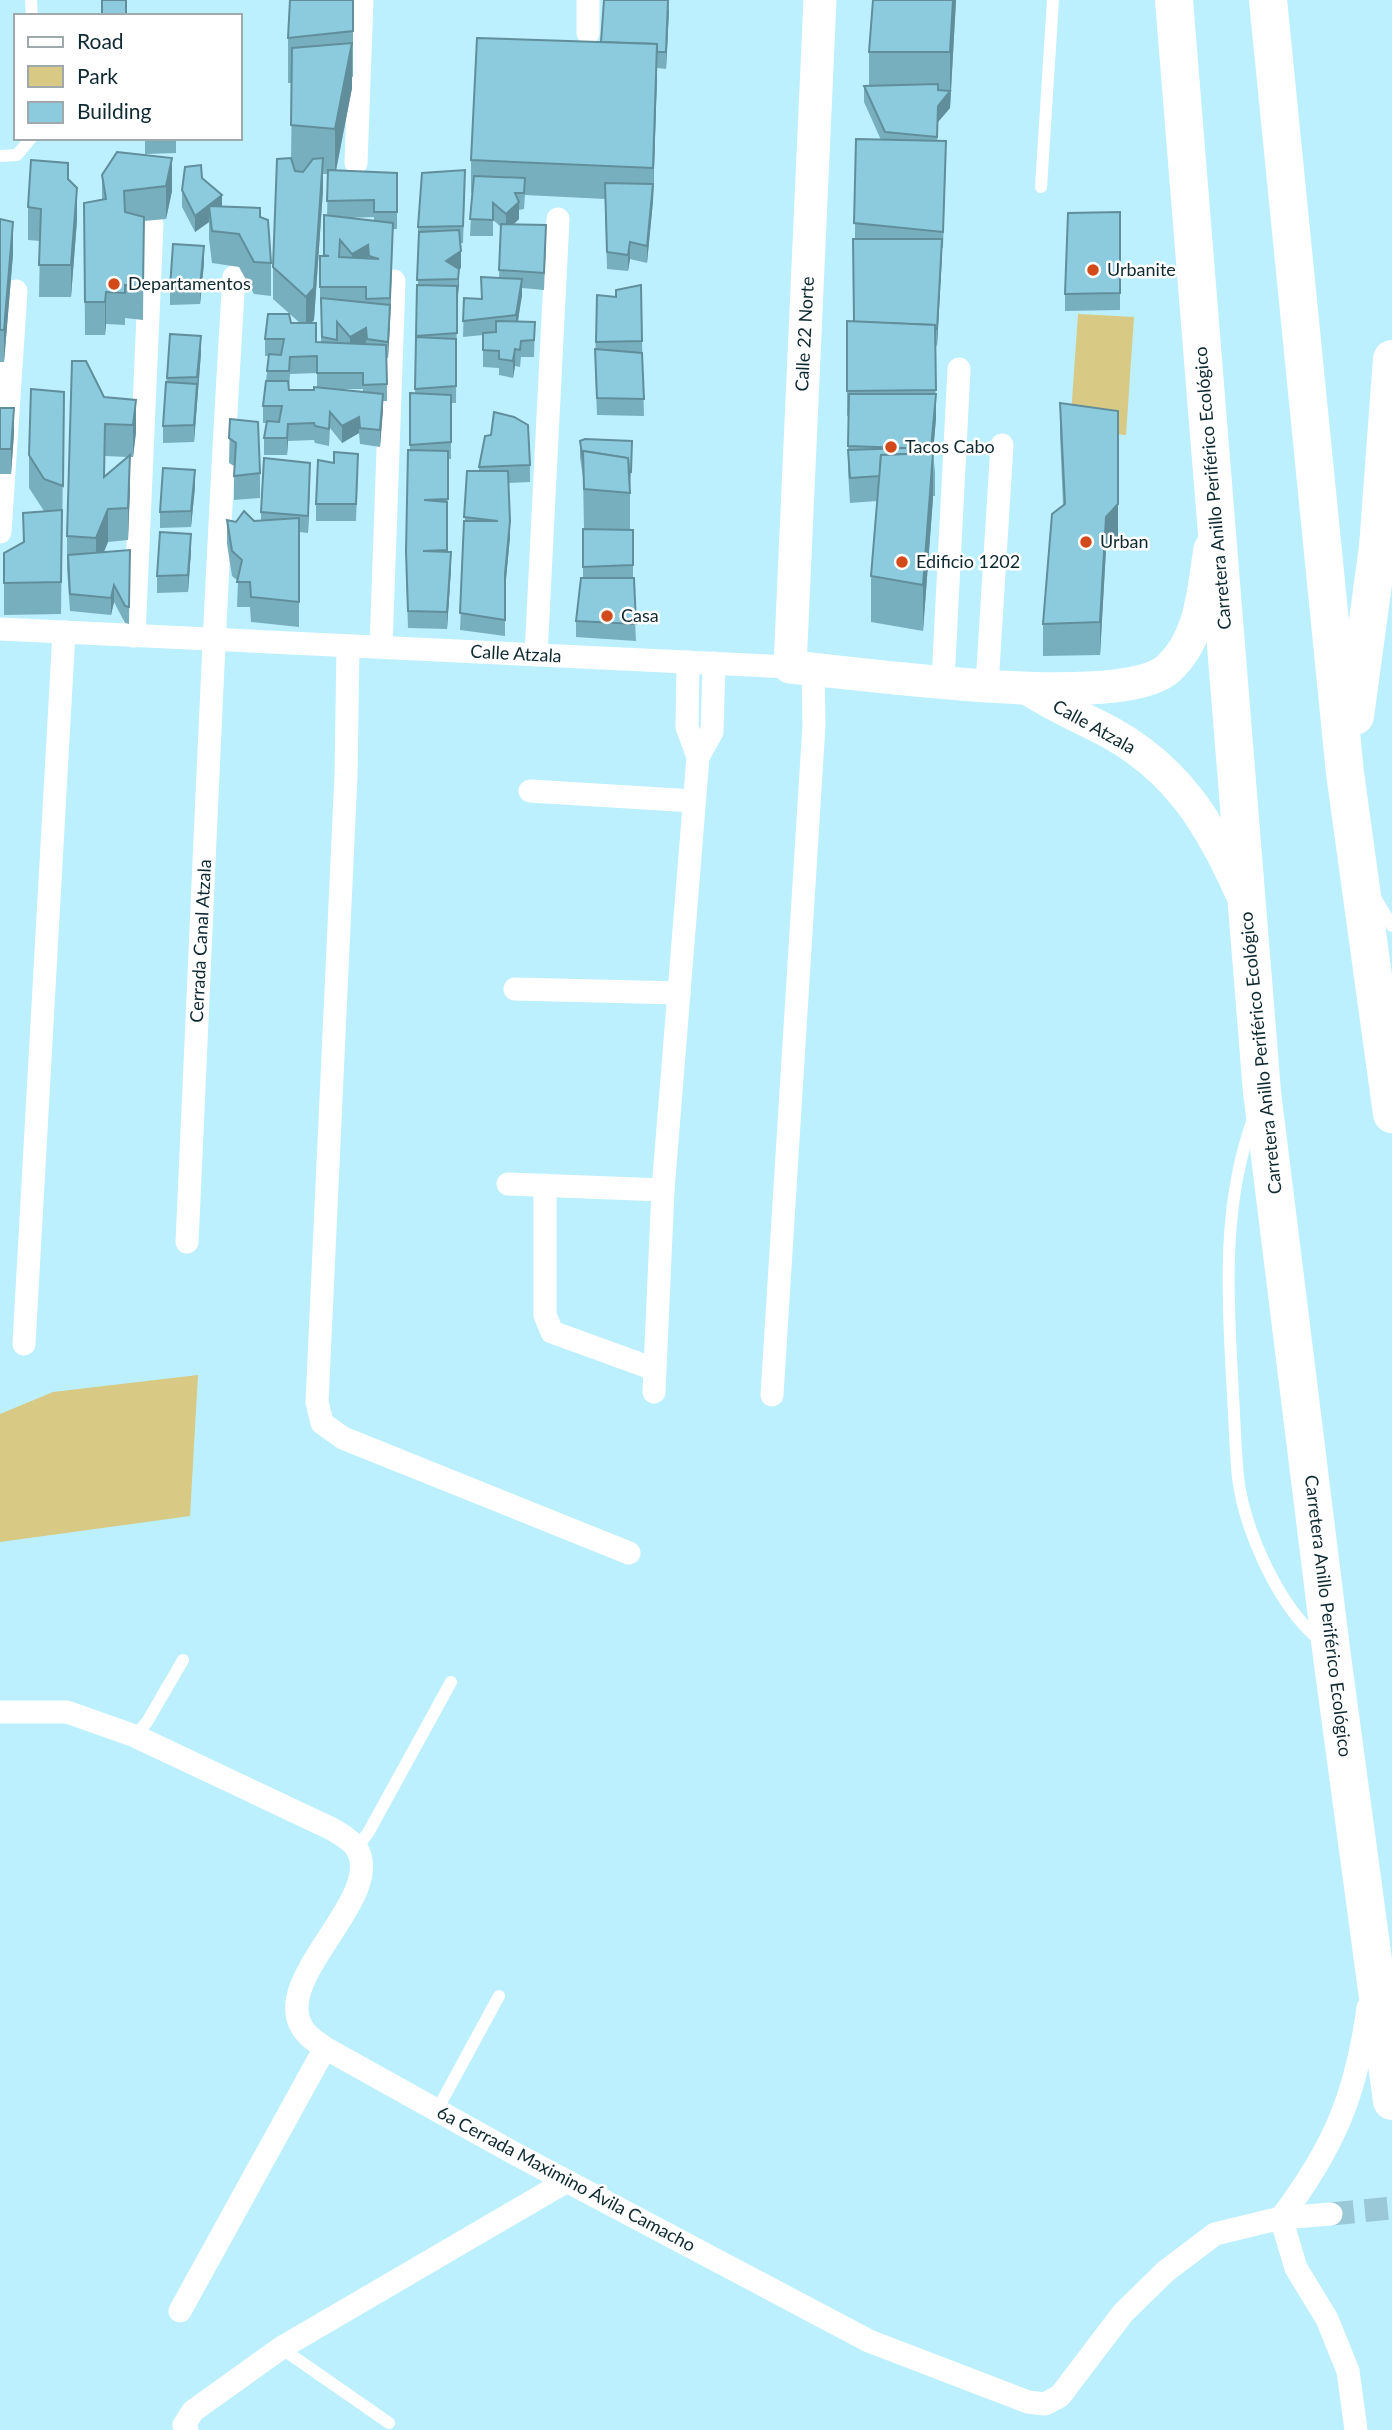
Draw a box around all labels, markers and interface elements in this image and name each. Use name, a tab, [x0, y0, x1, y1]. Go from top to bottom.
legend	[14, 14, 242, 140]
text: Road	[77, 28, 124, 53]
text: Park	[77, 63, 118, 88]
text: Building	[77, 98, 152, 123]
place label: Urbanite	[1107, 258, 1176, 280]
marker: Urbanite	[1085, 262, 1101, 278]
place label: Departamentos	[128, 272, 251, 294]
marker: Departamentos	[106, 276, 122, 292]
street label: Calle 22 Norte	[790, 276, 818, 392]
street label: Carretera Anillo Periférico Ecológico	[1189, 346, 1235, 630]
place label: Tacos Cabo	[905, 435, 995, 457]
marker: Tacos Cabo	[883, 439, 899, 455]
place label: Urban	[1100, 530, 1149, 552]
marker: Urban	[1078, 534, 1094, 550]
place label: Edificio 1202	[916, 550, 1020, 572]
marker: Edificio 1202	[894, 554, 910, 570]
place label: Casa	[621, 604, 659, 626]
marker: Casa	[599, 608, 615, 624]
street label: Calle Atzala	[470, 640, 562, 666]
street label: Calle Atzala	[1049, 694, 1140, 758]
street label: Cerrada Canal Atzala	[185, 859, 215, 1023]
street label: Carretera Anillo Periférico Ecológico	[1234, 911, 1286, 1195]
street label: Carretera Anillo Periférico Ecológico	[1301, 1474, 1357, 1758]
street label: 6a Cerrada Maximino Ávila Camacho	[434, 2100, 699, 2256]

